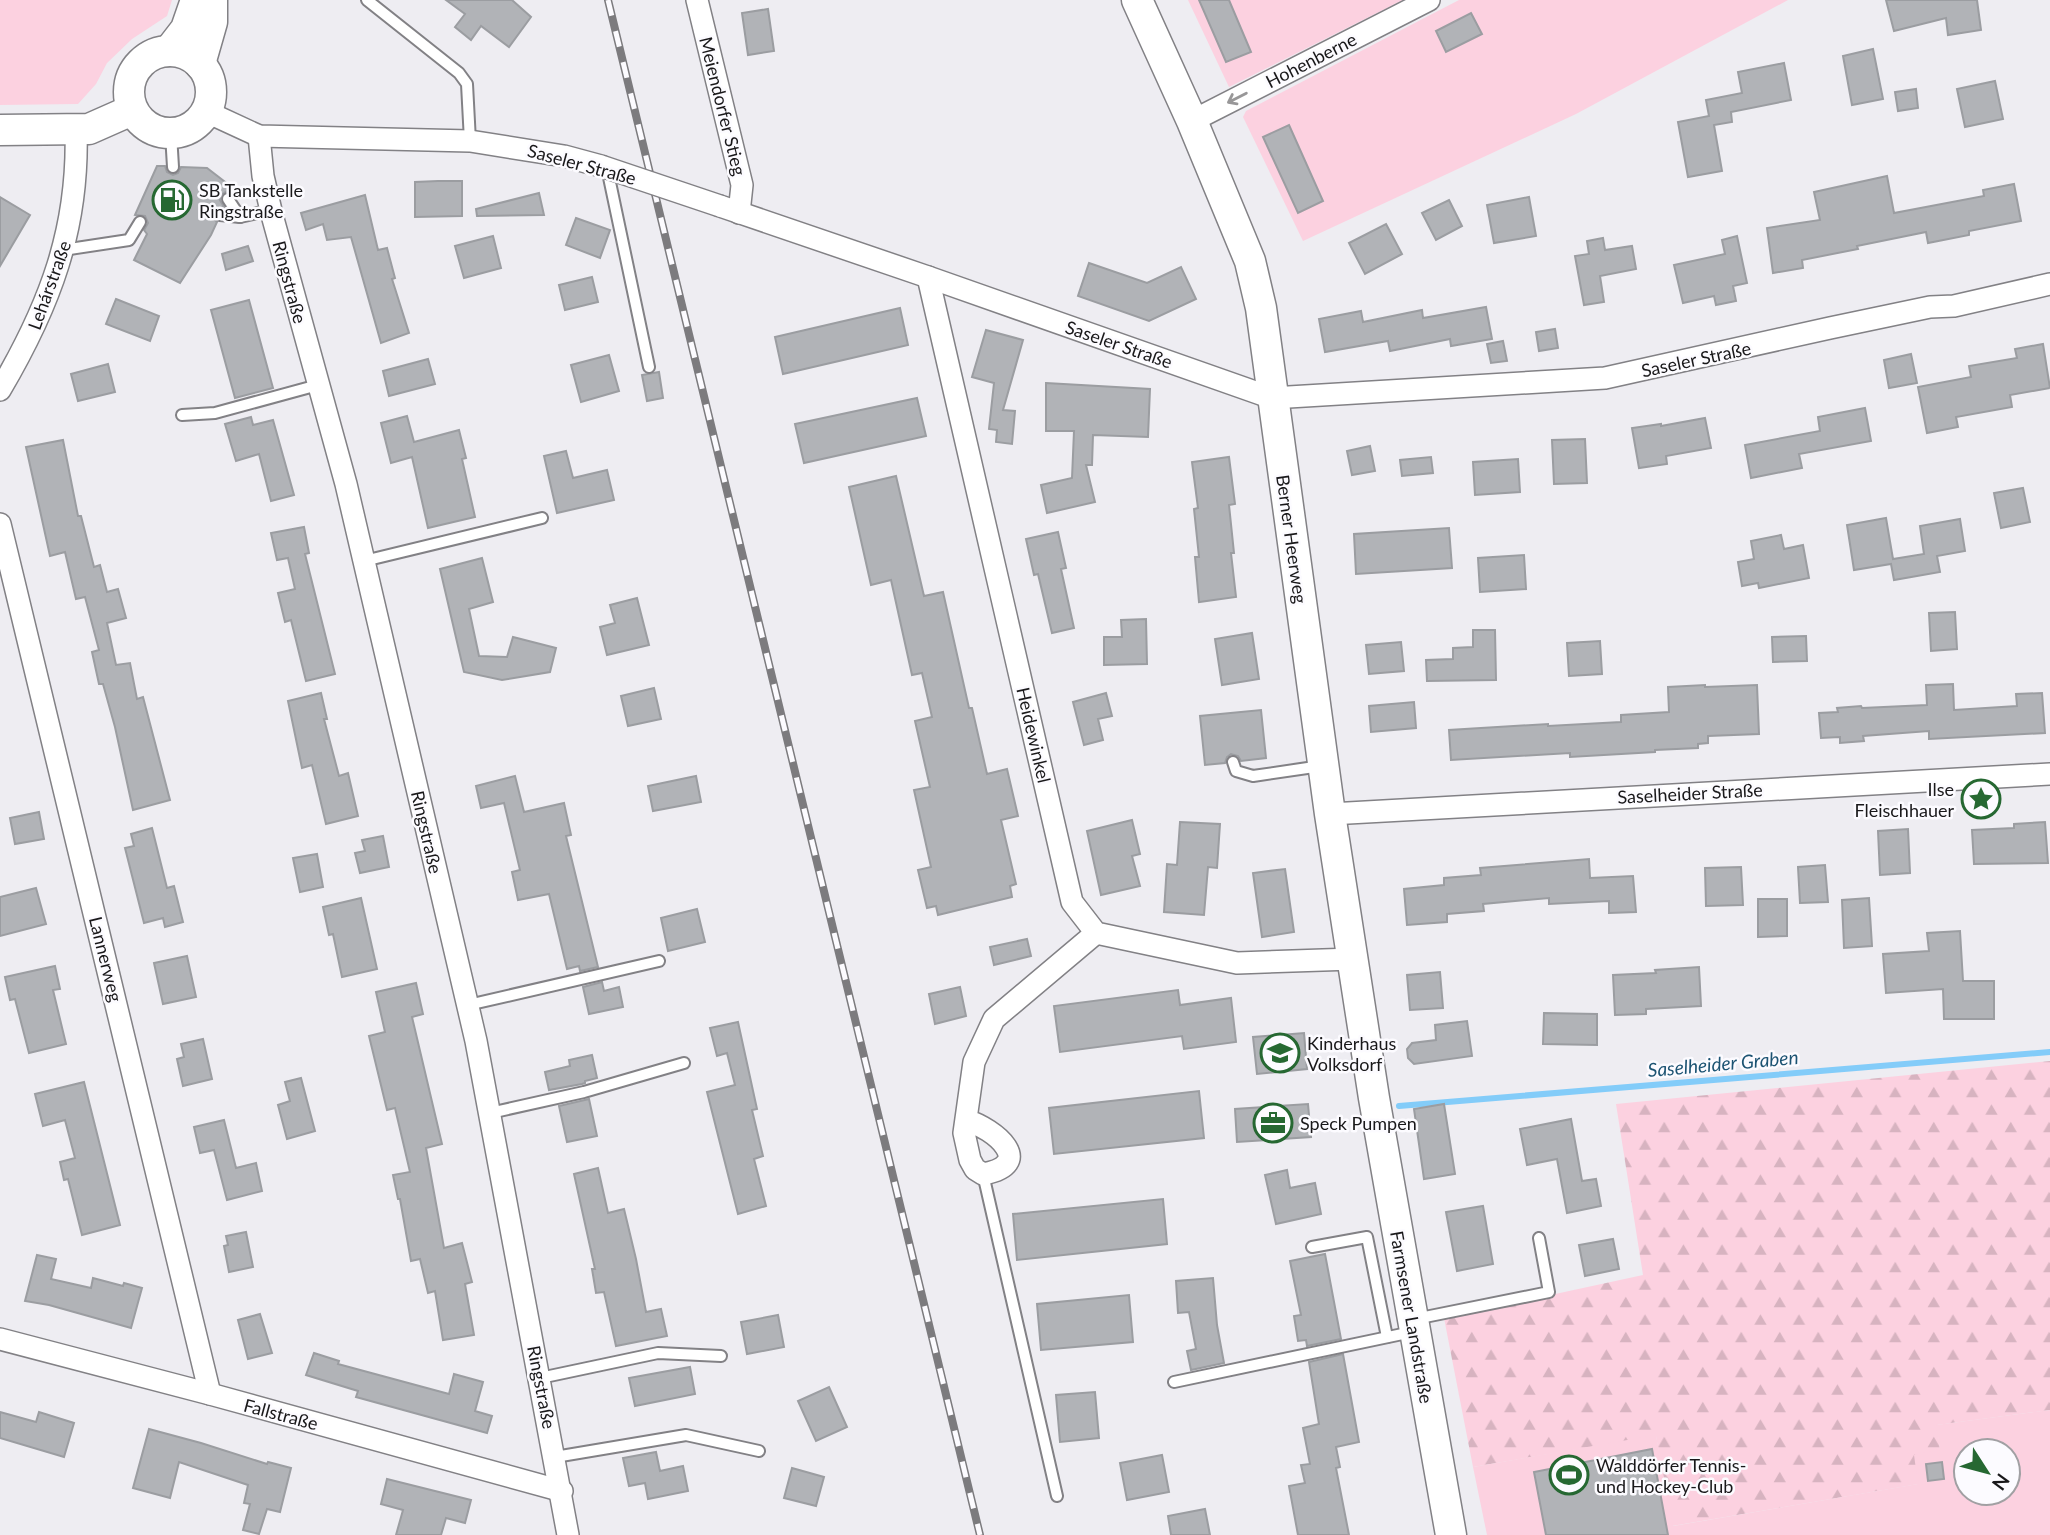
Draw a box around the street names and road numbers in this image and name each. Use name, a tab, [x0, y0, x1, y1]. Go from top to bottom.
street label: Hohenberne	[1262, 28, 1360, 92]
street label: Meiendorfer Stieg	[695, 34, 751, 178]
street label: Saseler Straße	[525, 139, 639, 189]
street label: Lehárstraße	[23, 237, 75, 333]
street label: Ringstraße	[268, 238, 312, 326]
street label: Saseler Straße	[1063, 315, 1175, 373]
street label: Saseler Straße	[1639, 337, 1753, 381]
street label: Berner Heerweg	[1272, 473, 1312, 605]
street label: Heidewinkel	[1012, 685, 1056, 785]
street label: Saselheider Straße	[1617, 778, 1763, 808]
street label: Ringstraße	[407, 788, 447, 876]
street label: Lannerweg	[85, 914, 127, 1004]
street label: Farmsener Landstraße	[1386, 1229, 1438, 1405]
street label: Ringstraße	[523, 1343, 561, 1431]
street label: Fallstraße	[242, 1394, 320, 1434]

